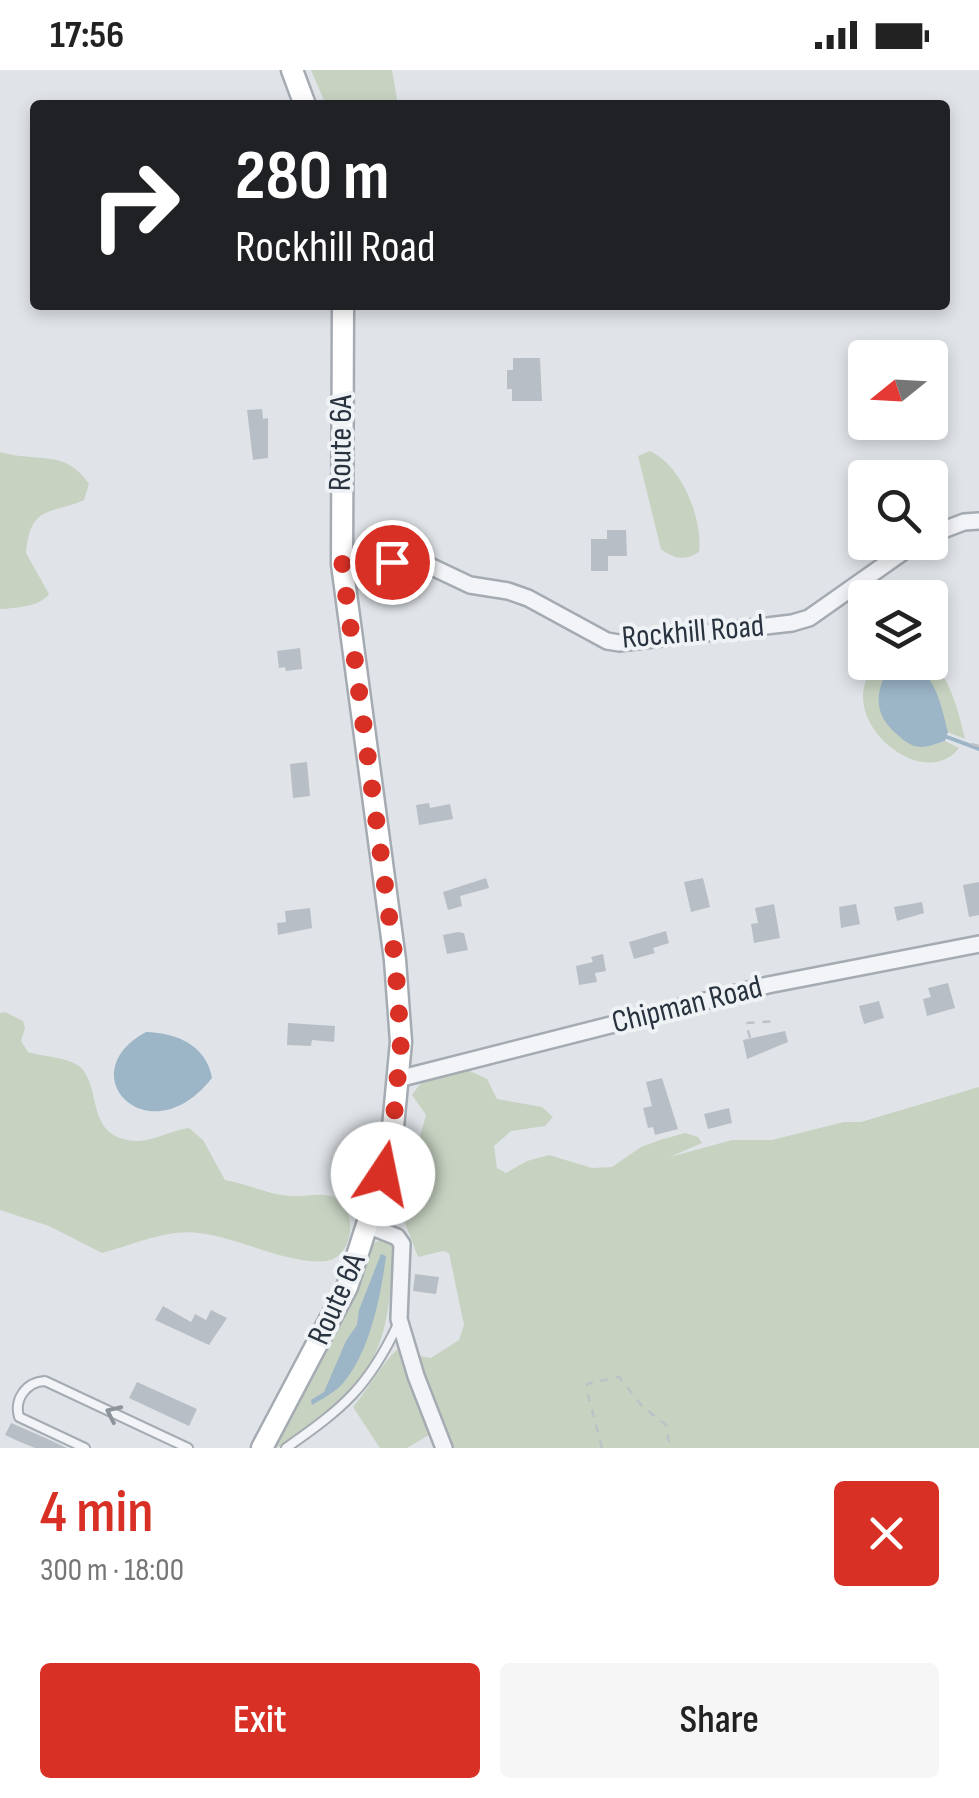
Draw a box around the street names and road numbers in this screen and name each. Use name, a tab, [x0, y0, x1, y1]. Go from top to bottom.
street label: Route 6A	[321, 394, 361, 491]
street label: Rockhill Road	[620, 606, 766, 658]
street label: Chipman Road	[608, 968, 766, 1042]
street label: Route 6A	[300, 1247, 375, 1351]

